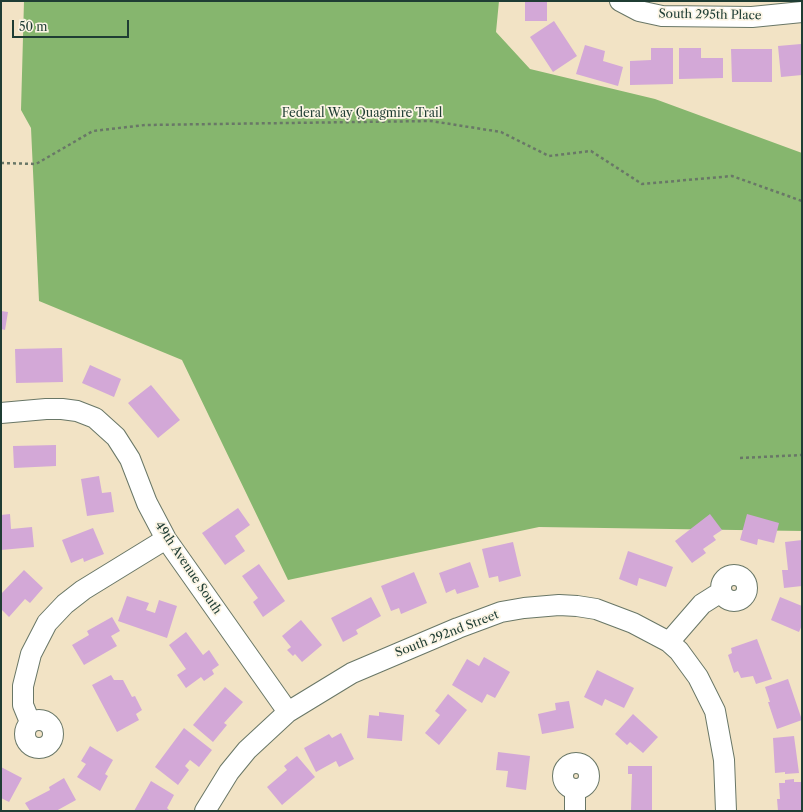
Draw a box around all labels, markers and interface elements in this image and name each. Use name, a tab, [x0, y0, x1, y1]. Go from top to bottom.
street label: South 295th Place	[658, 7, 762, 23]
scale bar	[14, 12, 131, 38]
text: 50 m	[19, 19, 48, 34]
street label: Federal Way Quagmire Trail	[282, 107, 442, 121]
street label: 49th Avenue South	[152, 519, 224, 617]
street label: South 292nd Street	[393, 608, 501, 660]

